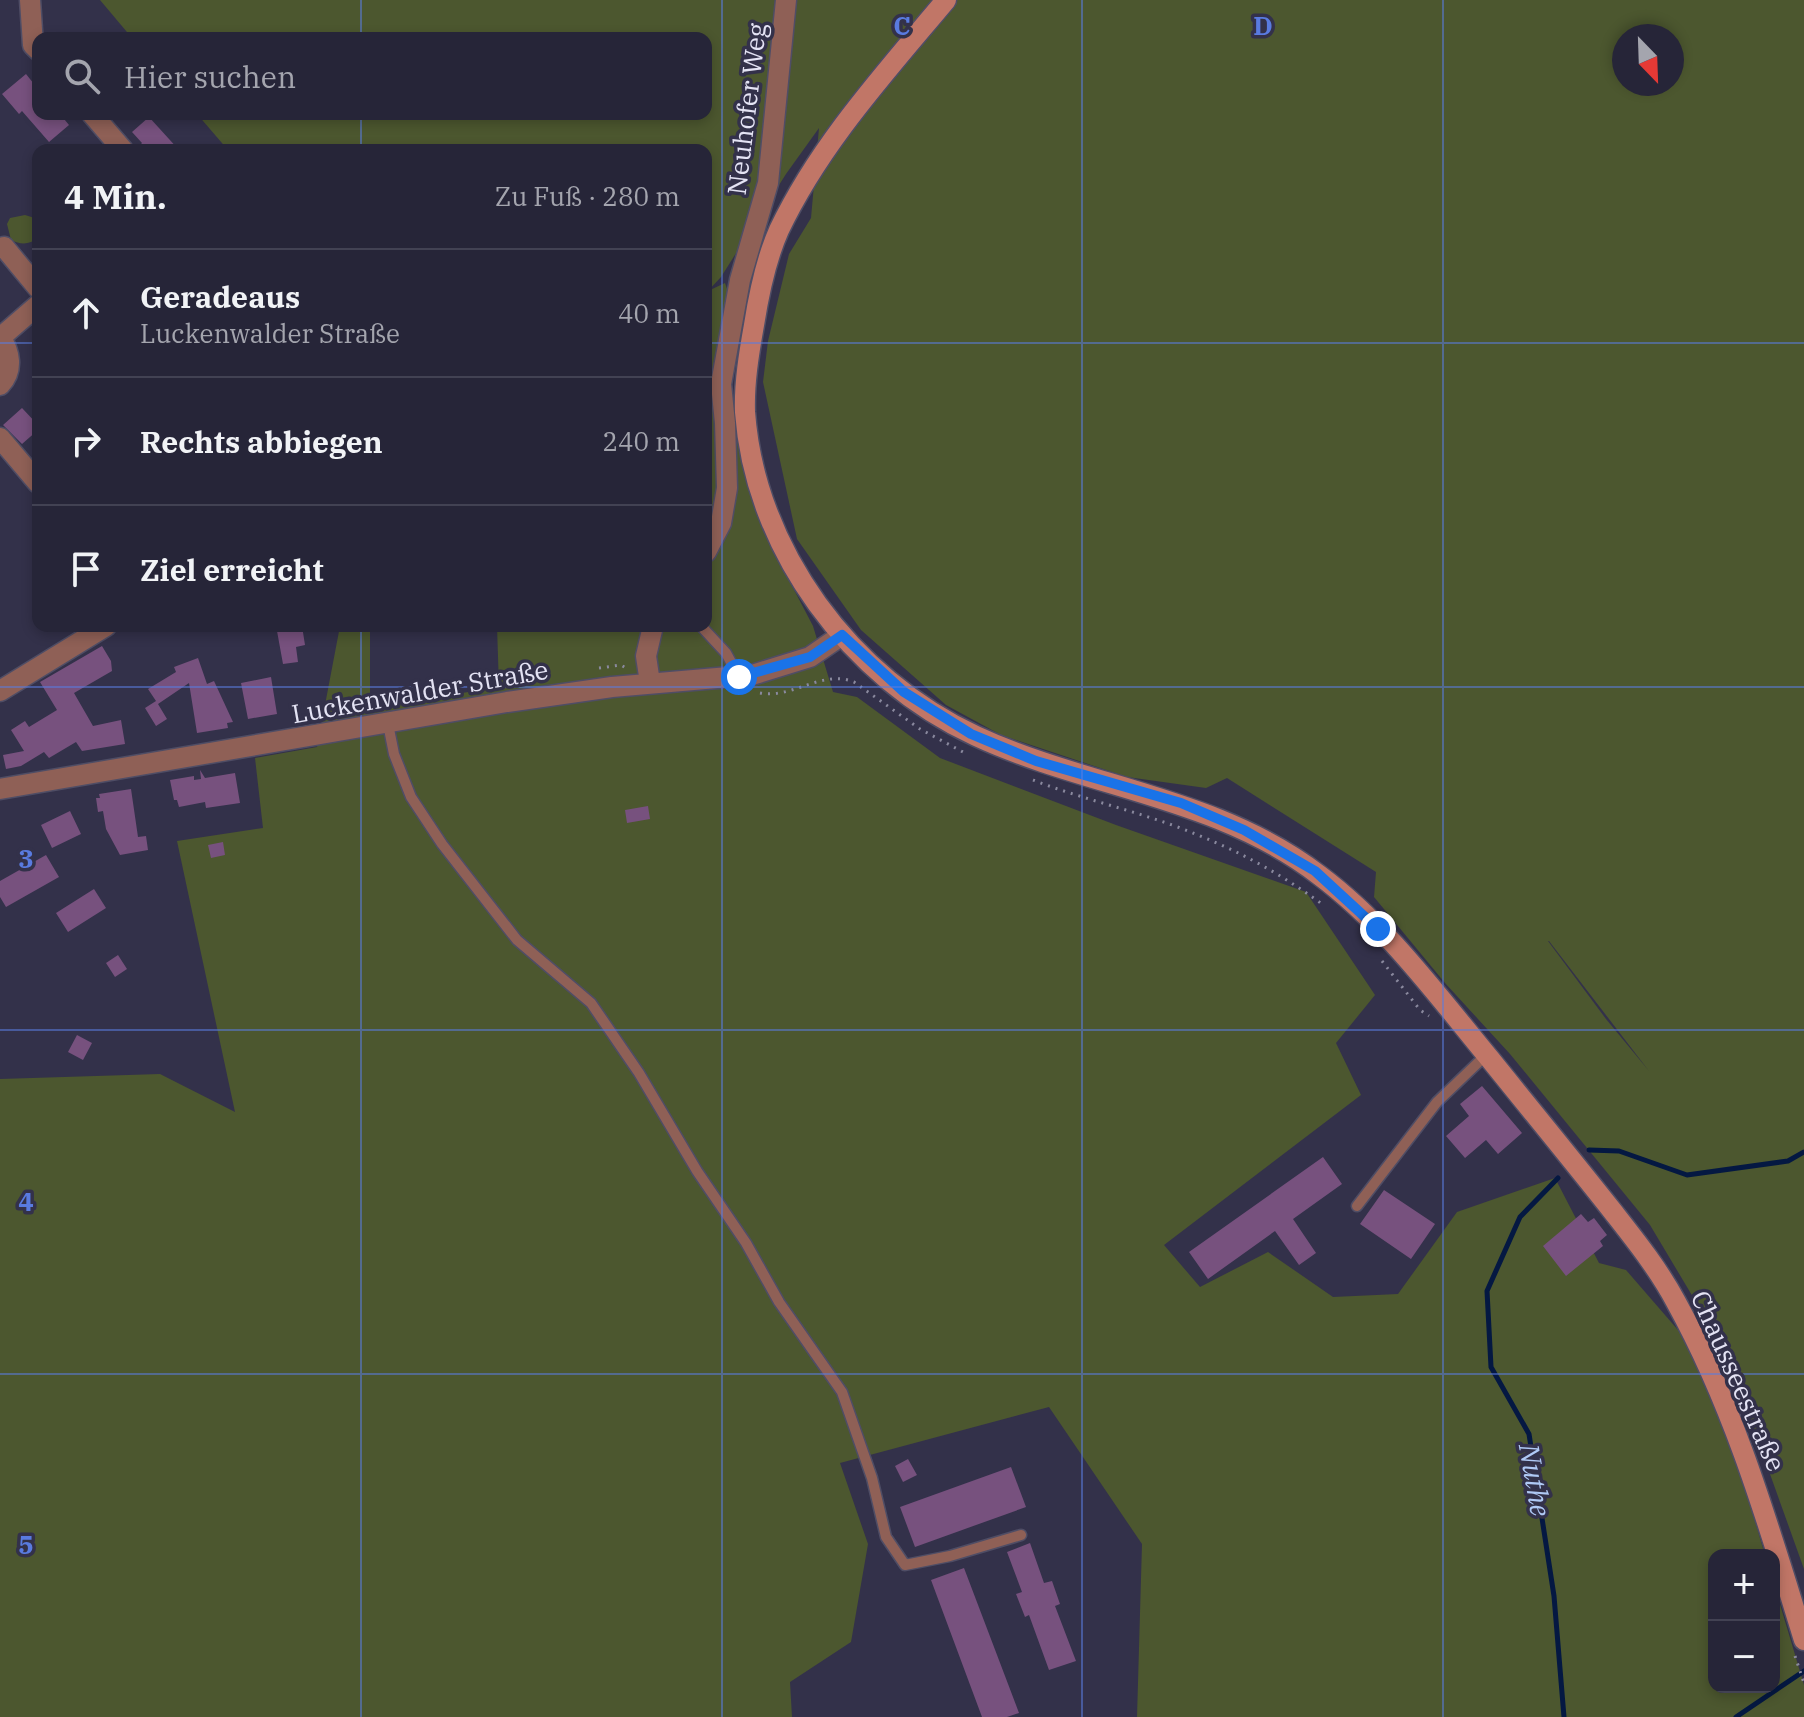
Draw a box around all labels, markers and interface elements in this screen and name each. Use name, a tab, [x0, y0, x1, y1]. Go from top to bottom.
text: C	[893, 8, 911, 42]
text: D	[1253, 8, 1273, 42]
street label: Neuhofer Weg	[719, 21, 773, 197]
north arrow	[1612, 24, 1684, 96]
search box	[32, 32, 712, 120]
icon: search	[60, 54, 104, 98]
text: Hier suchen	[124, 57, 296, 96]
text: 4 Min.	[64, 174, 167, 218]
text: Zu Fuß · 280 m	[495, 179, 680, 213]
text: Geradeaus	[140, 277, 300, 316]
icon: ahead	[64, 291, 108, 335]
text: 40 m	[618, 296, 680, 330]
text: Luckenwalder Straße	[140, 316, 400, 350]
icon: right	[64, 419, 108, 463]
text: Rechts abbiegen	[140, 422, 383, 461]
text: 240 m	[602, 424, 680, 458]
icon: arrive	[64, 547, 108, 591]
text: Ziel erreicht	[140, 550, 324, 589]
street label: Luckenwalder Straße	[289, 652, 551, 730]
route start	[721, 659, 757, 695]
text: 3	[18, 841, 34, 875]
route end	[1360, 911, 1396, 947]
text: 4	[18, 1184, 34, 1218]
street label: Chausseestraße	[1684, 1285, 1794, 1476]
water label: Nuthe	[1511, 1440, 1560, 1520]
text: 5	[18, 1527, 34, 1561]
map controls	[1708, 1549, 1780, 1693]
button: +	[1708, 1549, 1780, 1621]
button: −	[1708, 1621, 1780, 1693]

